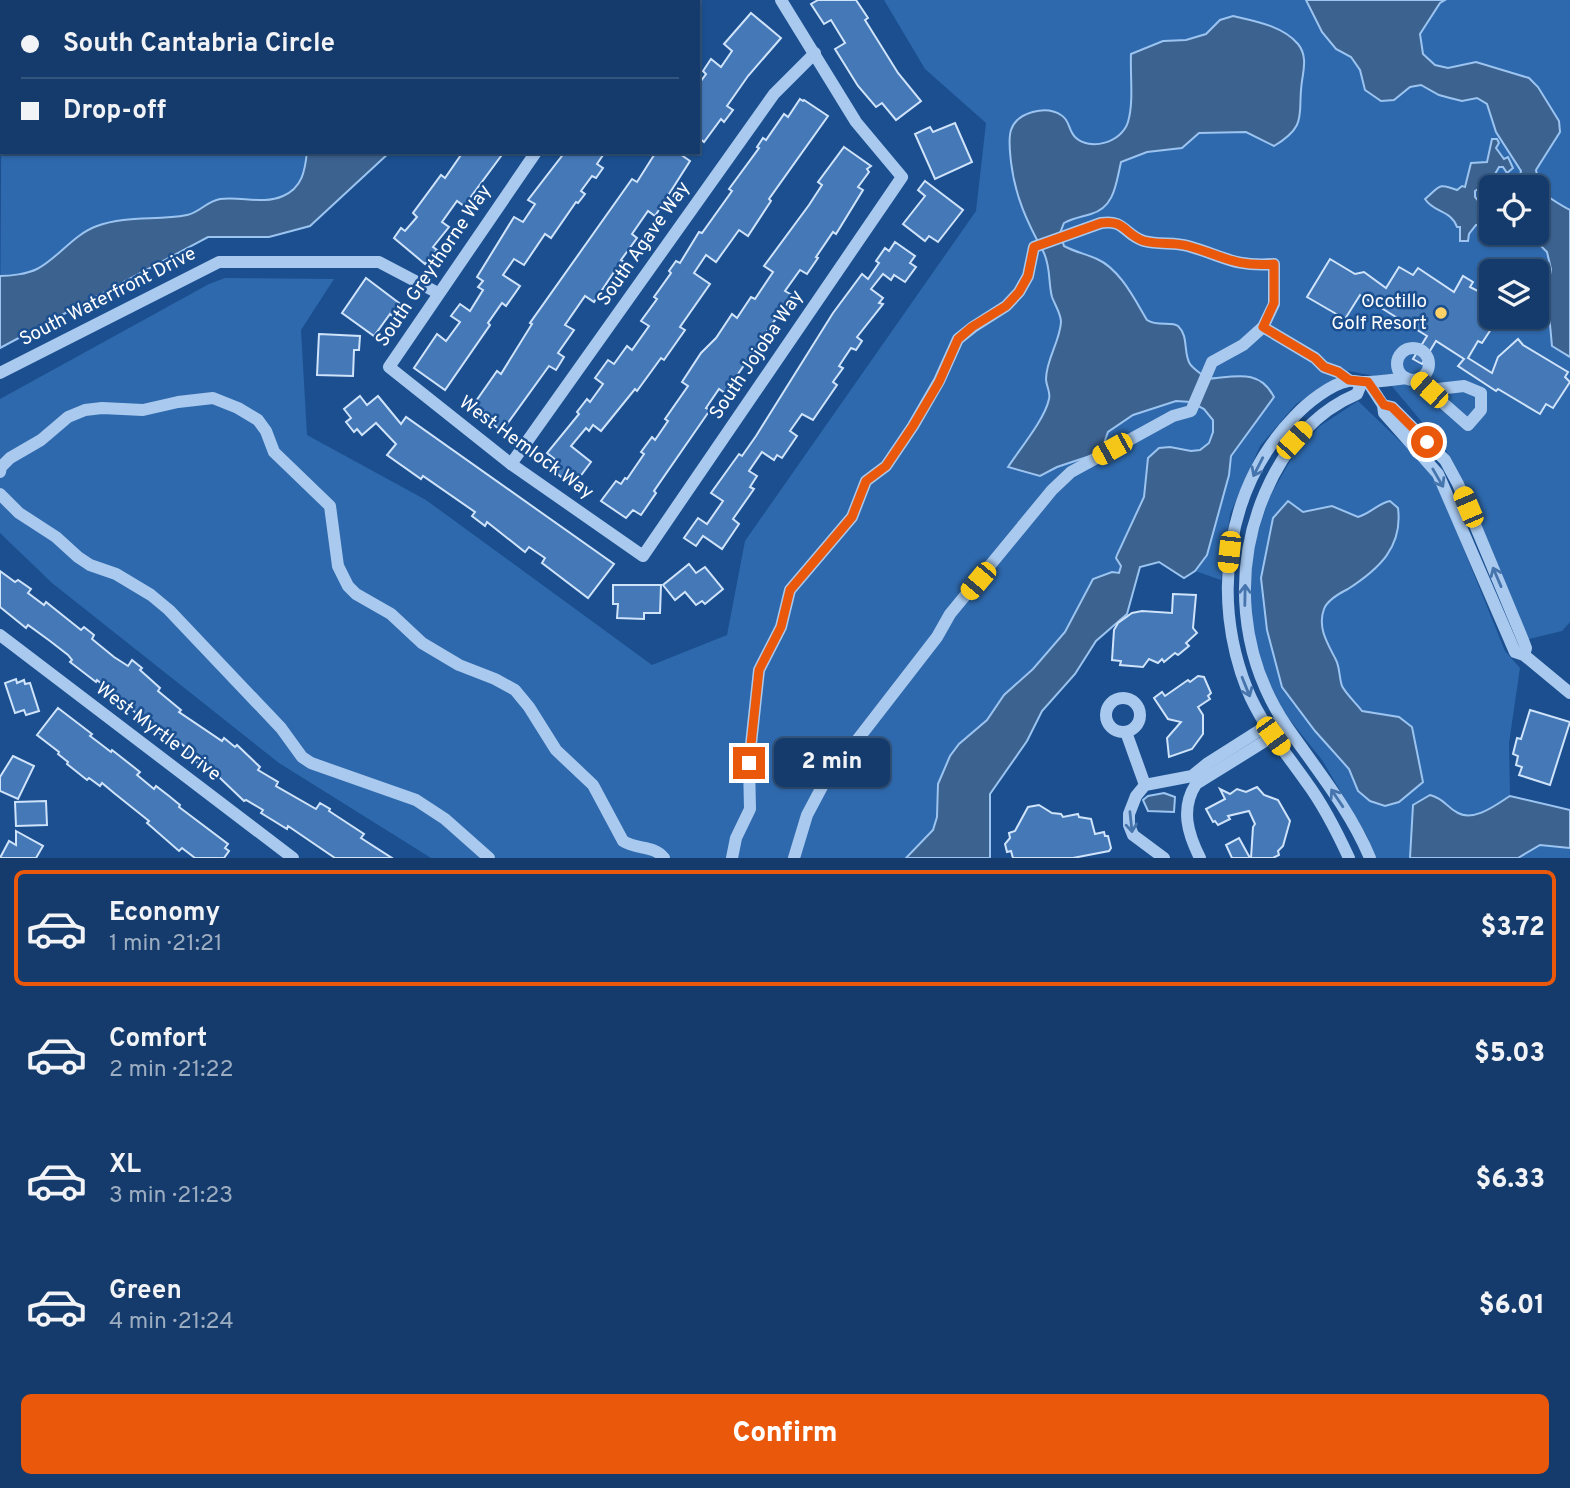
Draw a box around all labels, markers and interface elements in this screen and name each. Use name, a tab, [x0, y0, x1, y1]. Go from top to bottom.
text: South Cantabria Circle	[63, 28, 335, 61]
text: Drop-off	[63, 95, 166, 128]
map controls	[1479, 175, 1549, 329]
button: locate	[1479, 175, 1549, 245]
street label: South Agave Way	[592, 177, 696, 311]
street label: South Greythorne Way	[371, 180, 497, 352]
street label: South Waterfront Drive	[16, 242, 200, 352]
button: layers	[1479, 259, 1549, 329]
street label: South Jojoba Way	[705, 286, 809, 424]
place label: Ocotillo Golf Resort	[1331, 290, 1427, 336]
marker: Ocotillo Golf Resort	[1433, 305, 1449, 321]
car	[1407, 368, 1452, 412]
street label: West Hemlock Way	[454, 391, 598, 505]
car	[1273, 417, 1316, 463]
route start	[1411, 426, 1443, 458]
car	[1089, 430, 1136, 468]
one-way arrow	[1251, 456, 1264, 477]
one-way arrow	[1431, 468, 1445, 488]
car	[1451, 484, 1486, 530]
car	[1217, 530, 1242, 574]
car	[957, 558, 1000, 604]
one-way arrow	[1490, 567, 1503, 588]
one-way arrow	[1238, 584, 1252, 607]
one-way arrow	[1241, 675, 1254, 697]
street label: West Myrtle Drive	[91, 677, 225, 787]
car	[1253, 713, 1294, 759]
callout: 2 min	[774, 738, 889, 788]
route end	[733, 747, 765, 779]
text: 2 min	[802, 748, 862, 777]
one-way arrow	[1330, 789, 1345, 808]
one-way arrow	[1125, 810, 1138, 833]
icon: car	[25, 897, 88, 960]
text: Economy	[109, 897, 220, 930]
text: $3.72	[1480, 912, 1545, 945]
text: 1 min · 21:21	[109, 930, 223, 959]
icon: car	[25, 1023, 88, 1086]
text: Comfort	[109, 1023, 207, 1056]
text: $5.03	[1474, 1038, 1545, 1071]
text: 2 min · 21:22	[109, 1056, 234, 1085]
icon: car	[25, 1149, 88, 1212]
text: XL	[109, 1149, 141, 1182]
text: $6.33	[1475, 1164, 1545, 1197]
text: 3 min · 21:23	[109, 1182, 233, 1211]
icon: car	[25, 1275, 88, 1338]
text: Green	[109, 1275, 182, 1308]
text: $6.01	[1479, 1290, 1545, 1323]
text: 4 min · 21:24	[109, 1308, 234, 1337]
button: Confirm	[21, 1394, 1549, 1474]

